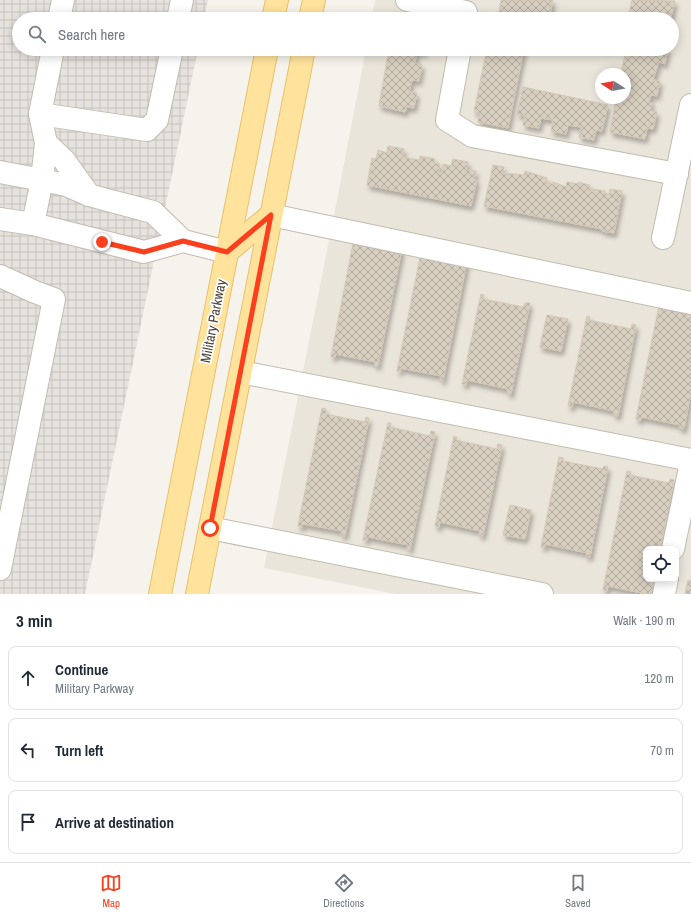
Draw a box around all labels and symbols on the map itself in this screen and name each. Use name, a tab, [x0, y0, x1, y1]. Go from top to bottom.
north arrow	[595, 68, 631, 104]
route end	[93, 233, 111, 251]
street label: Military Parkway	[196, 277, 230, 364]
route start	[201, 519, 219, 537]

